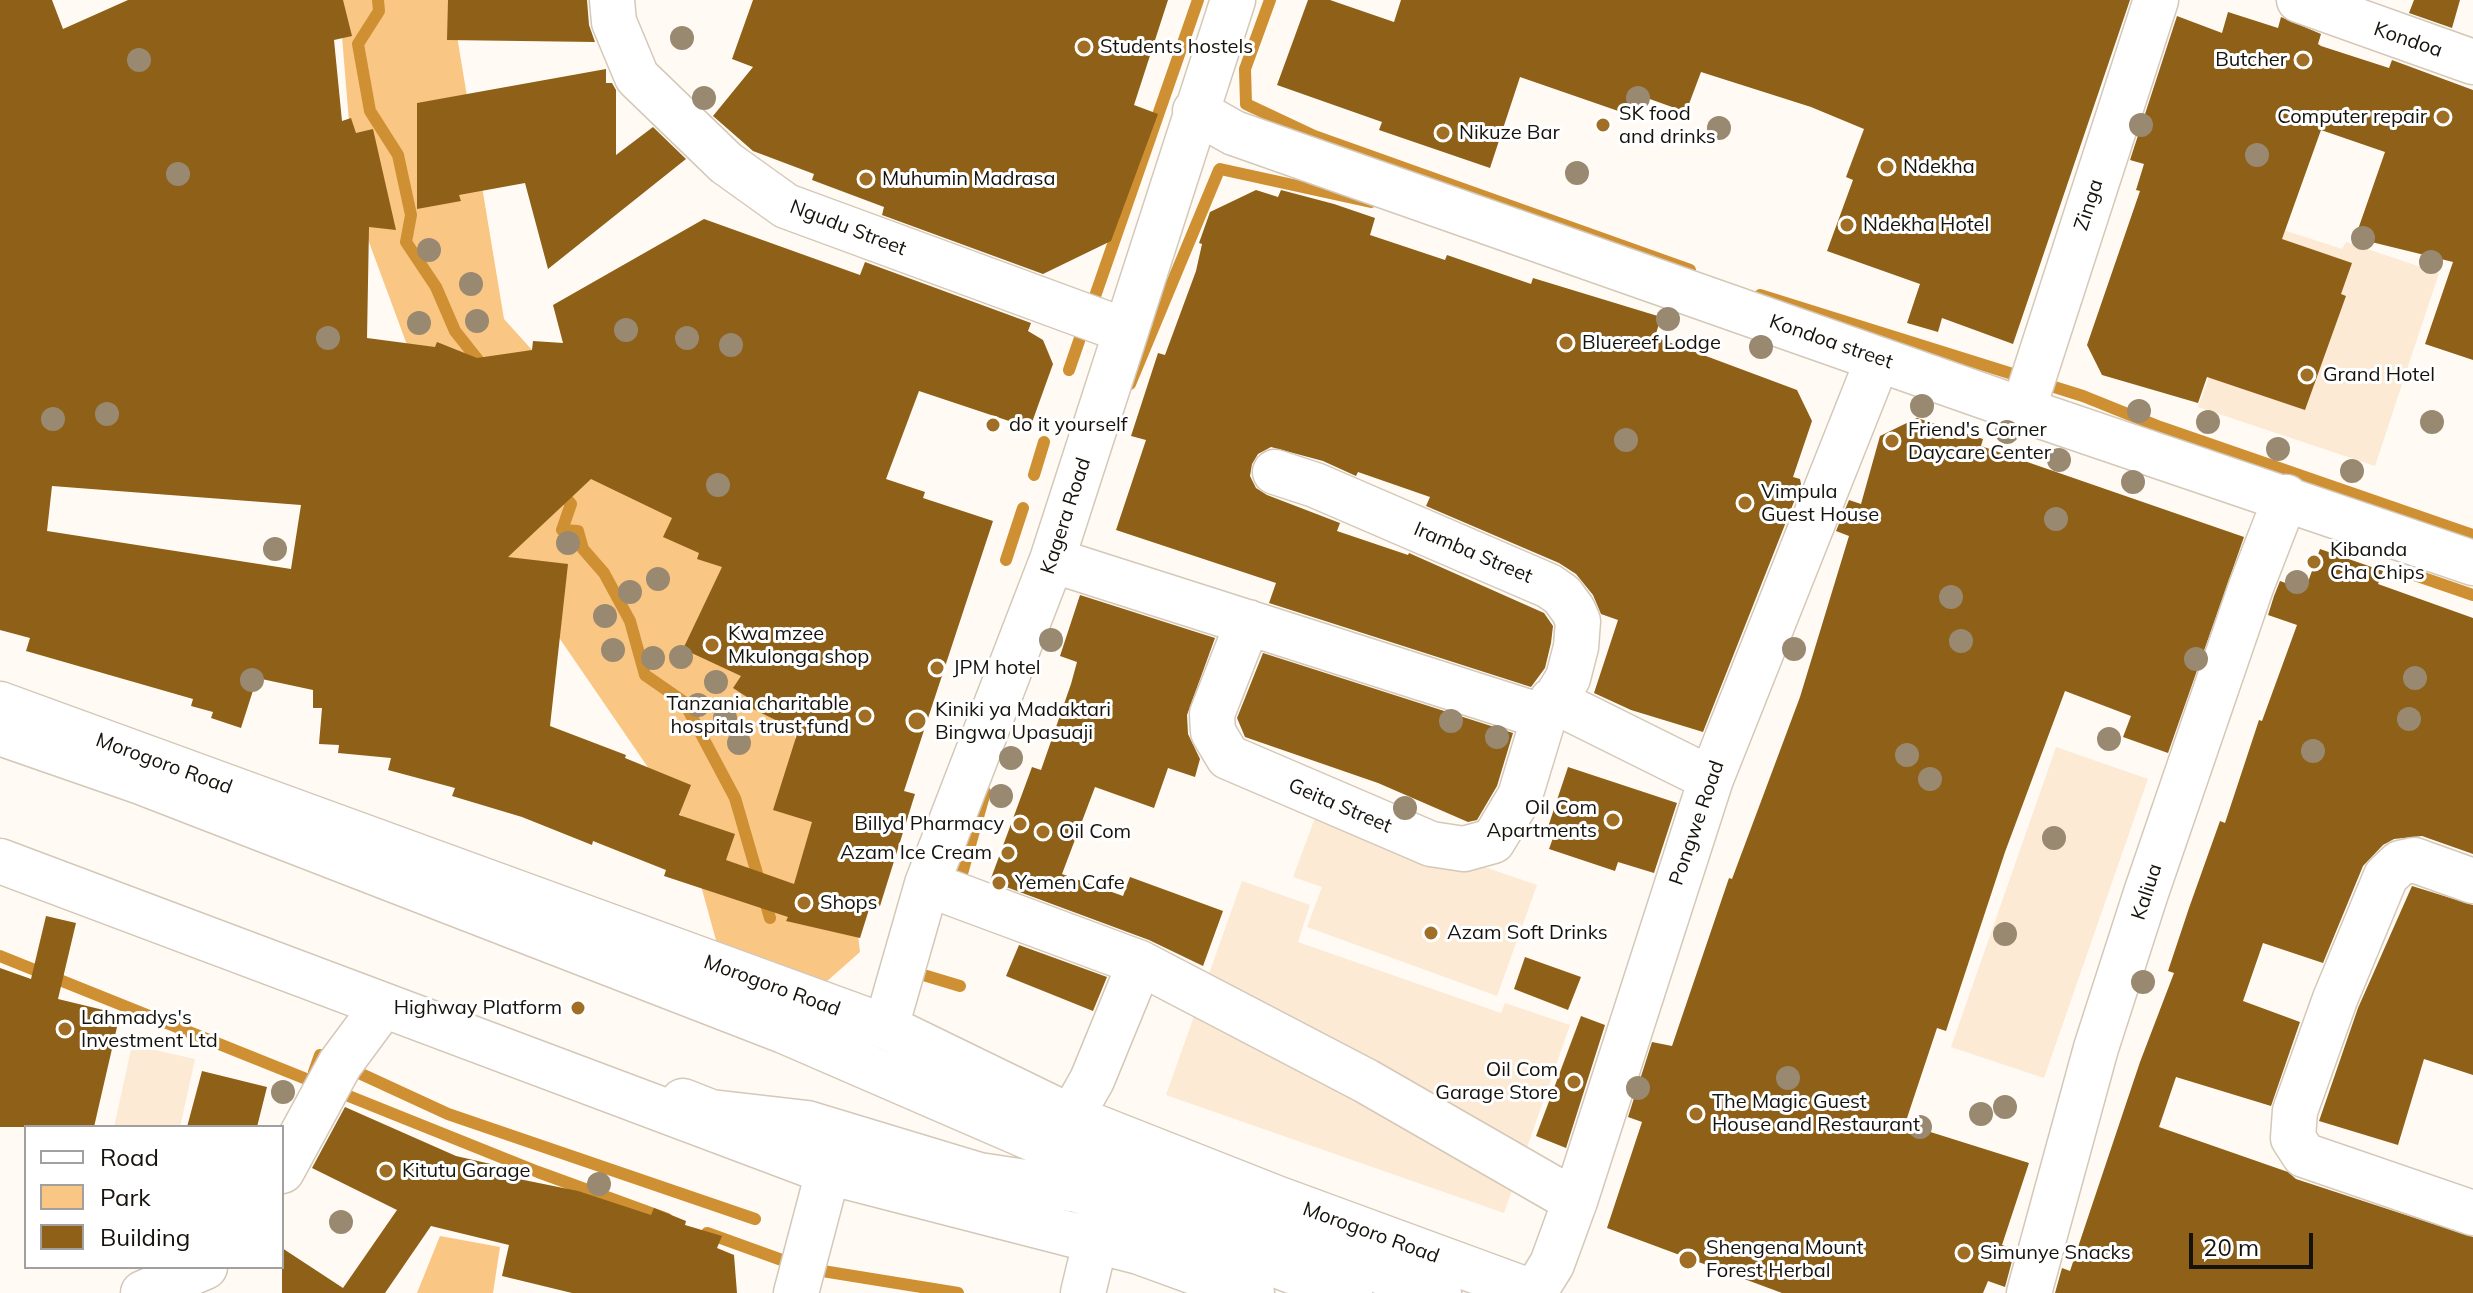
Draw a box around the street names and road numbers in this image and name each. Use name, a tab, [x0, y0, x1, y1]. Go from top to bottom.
street label: Kondoa	[2371, 17, 2445, 63]
street label: Zinga	[2069, 176, 2109, 234]
street label: Ngudu Street	[786, 195, 910, 261]
street label: Kondoa street	[1766, 310, 1896, 374]
street label: Kagera Road	[1036, 455, 1096, 577]
street label: Iramba Street	[1410, 517, 1536, 589]
street label: Morogoro Road	[93, 728, 235, 800]
street label: Pongwe Road	[1664, 758, 1730, 888]
street label: Geita Street	[1285, 774, 1395, 838]
street label: Kaliua	[2127, 861, 2167, 923]
street label: Morogoro Road	[701, 950, 843, 1022]
street label: Morogoro Road	[1300, 1197, 1442, 1269]

